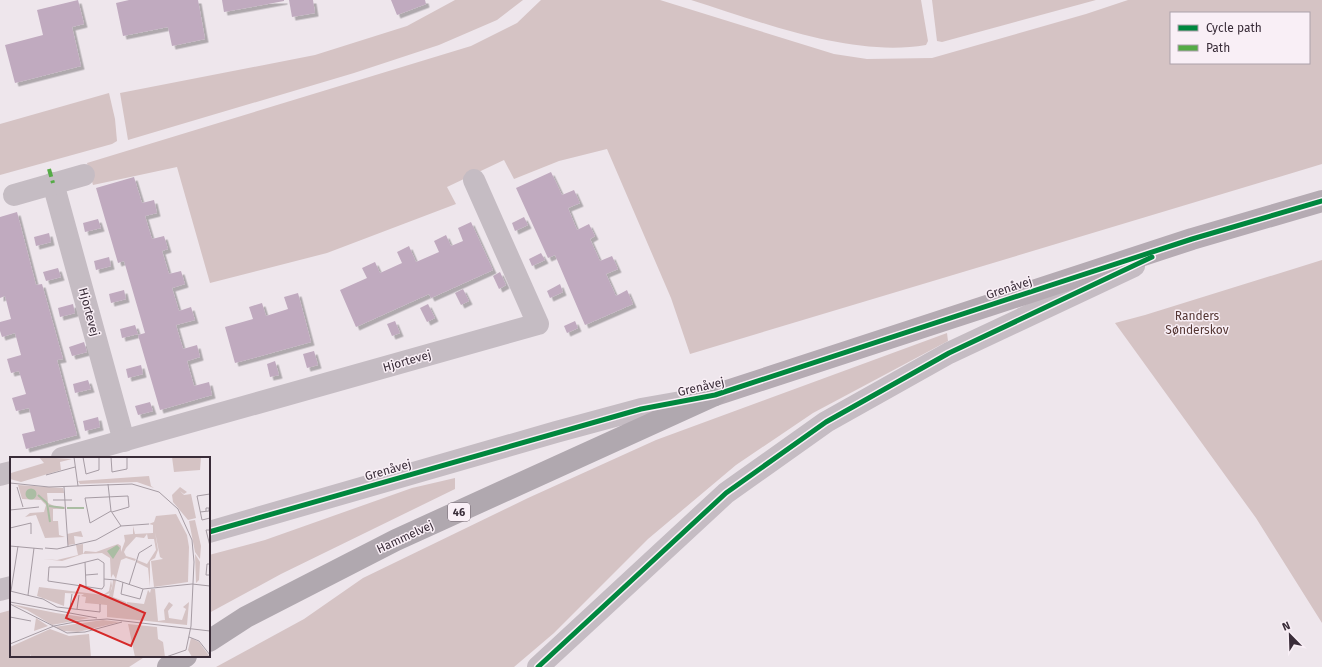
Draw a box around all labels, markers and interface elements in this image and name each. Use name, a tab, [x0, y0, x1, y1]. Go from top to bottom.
legend	[1170, 12, 1310, 64]
text: Cycle path	[1206, 21, 1262, 35]
text: Path	[1206, 41, 1230, 55]
street label: Grenåvej	[984, 274, 1034, 302]
street label: Hjortevej	[76, 286, 102, 338]
park label: Randers Sønderskov	[1165, 309, 1229, 337]
street label: Hjortevej	[381, 347, 433, 375]
street label: Grenåvej	[676, 375, 726, 399]
inset map	[10, 457, 210, 657]
street label: Grenåvej	[363, 457, 413, 483]
road number: 46	[448, 503, 470, 521]
street label: Hammelvej	[374, 518, 436, 556]
north arrow	[1270, 615, 1310, 655]
text: N	[1280, 619, 1292, 634]

